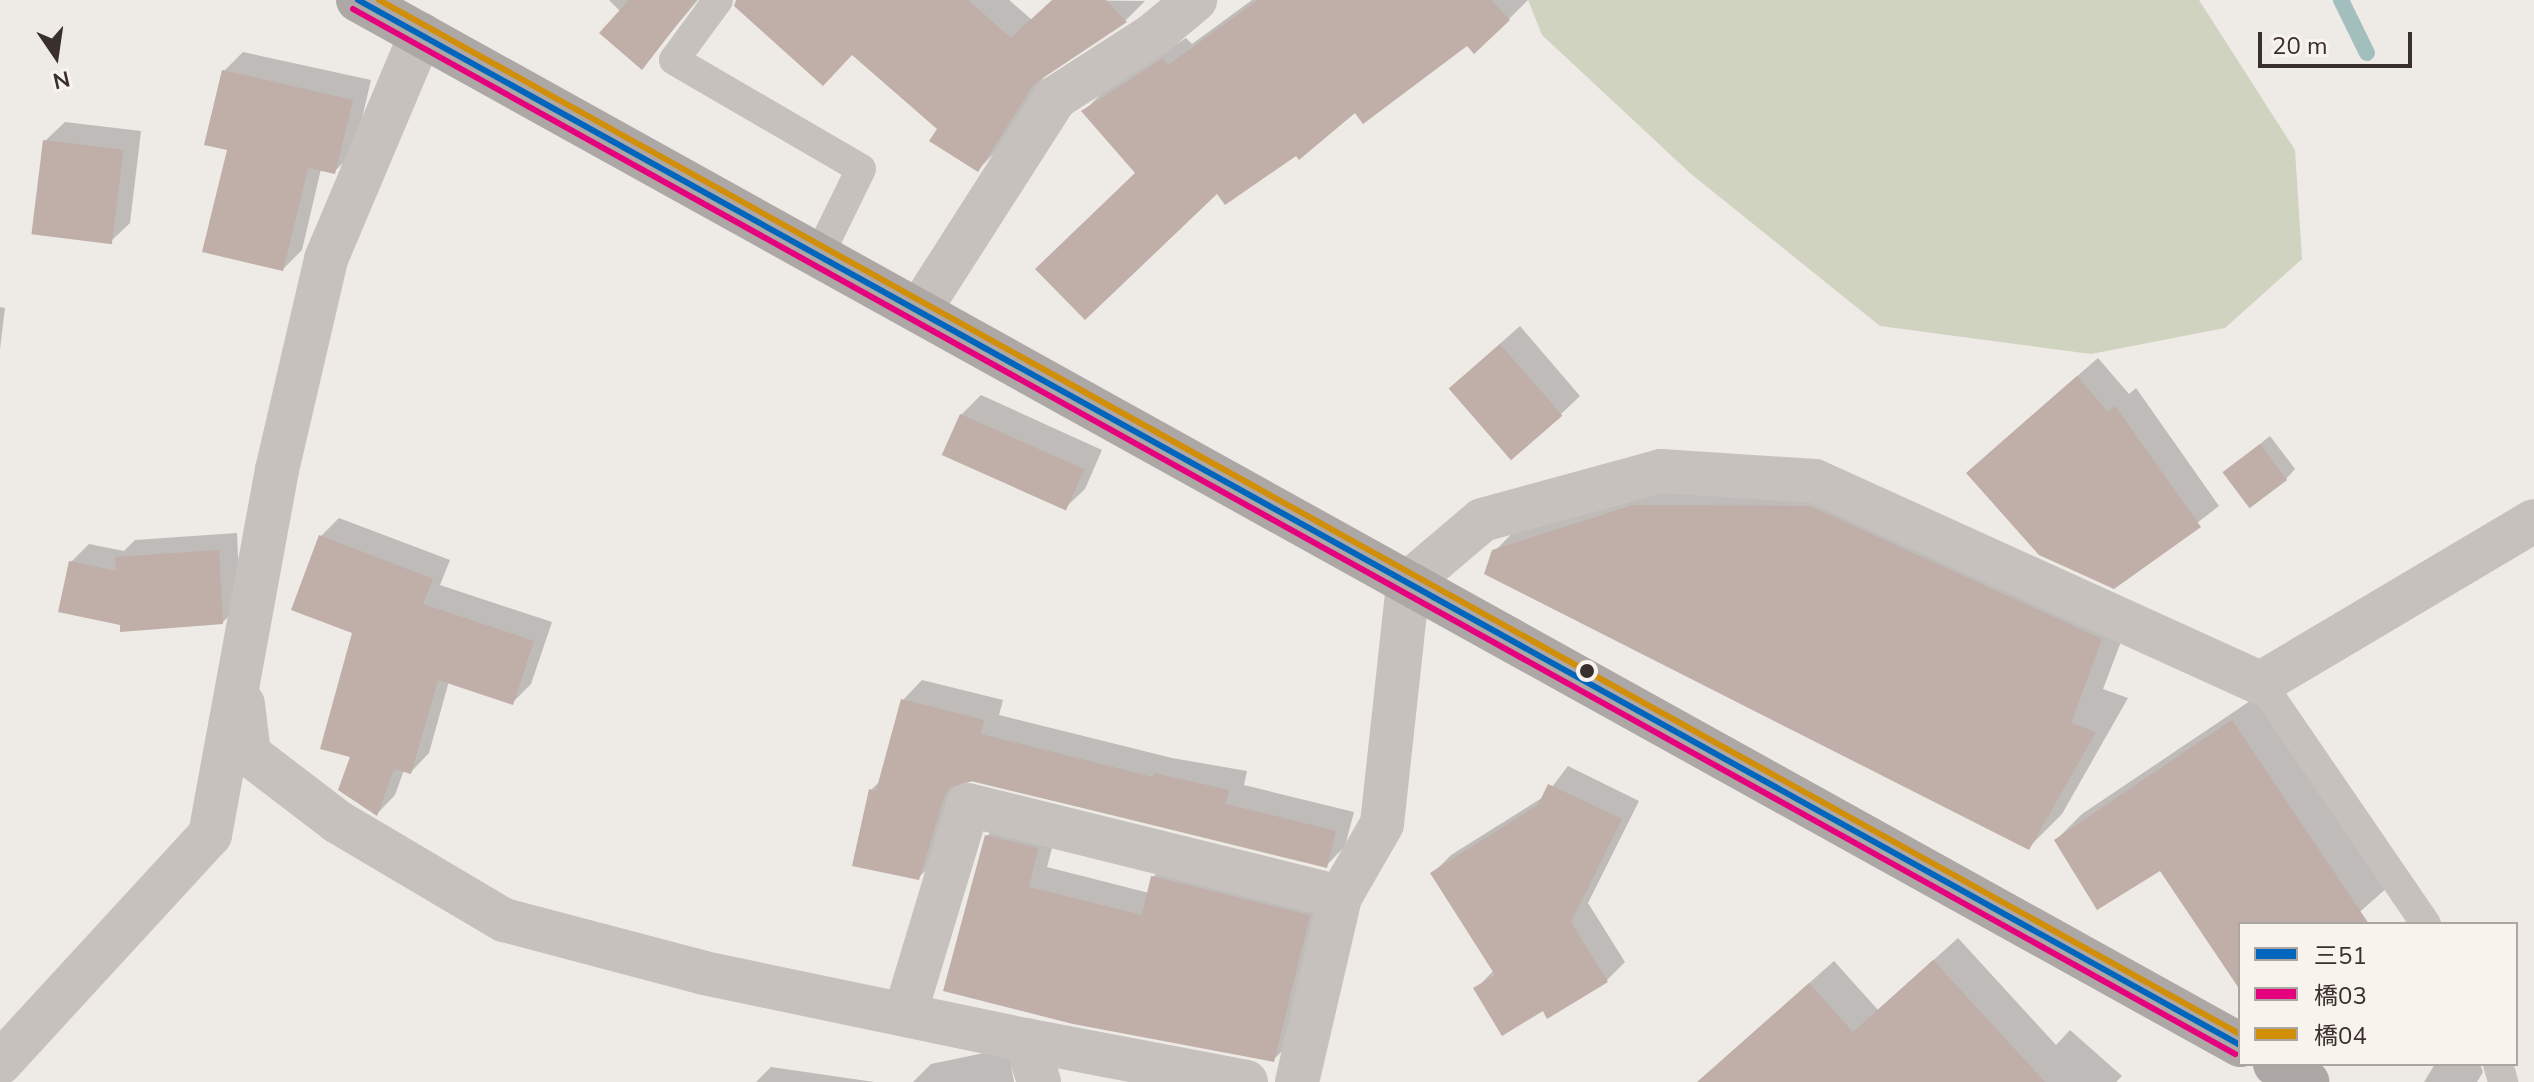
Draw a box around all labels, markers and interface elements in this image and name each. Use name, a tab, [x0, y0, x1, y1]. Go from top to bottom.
north arrow	[16, 16, 96, 96]
scale bar	[2262, 16, 2416, 66]
text: 20 m	[2272, 30, 2328, 62]
text: N	[50, 63, 73, 96]
unlabelled marker	[1579, 663, 1595, 679]
legend	[2238, 922, 2518, 1066]
text: 三51	[2314, 940, 2367, 972]
text: 橋03	[2314, 980, 2367, 1012]
text: 橋04	[2314, 1020, 2367, 1052]

